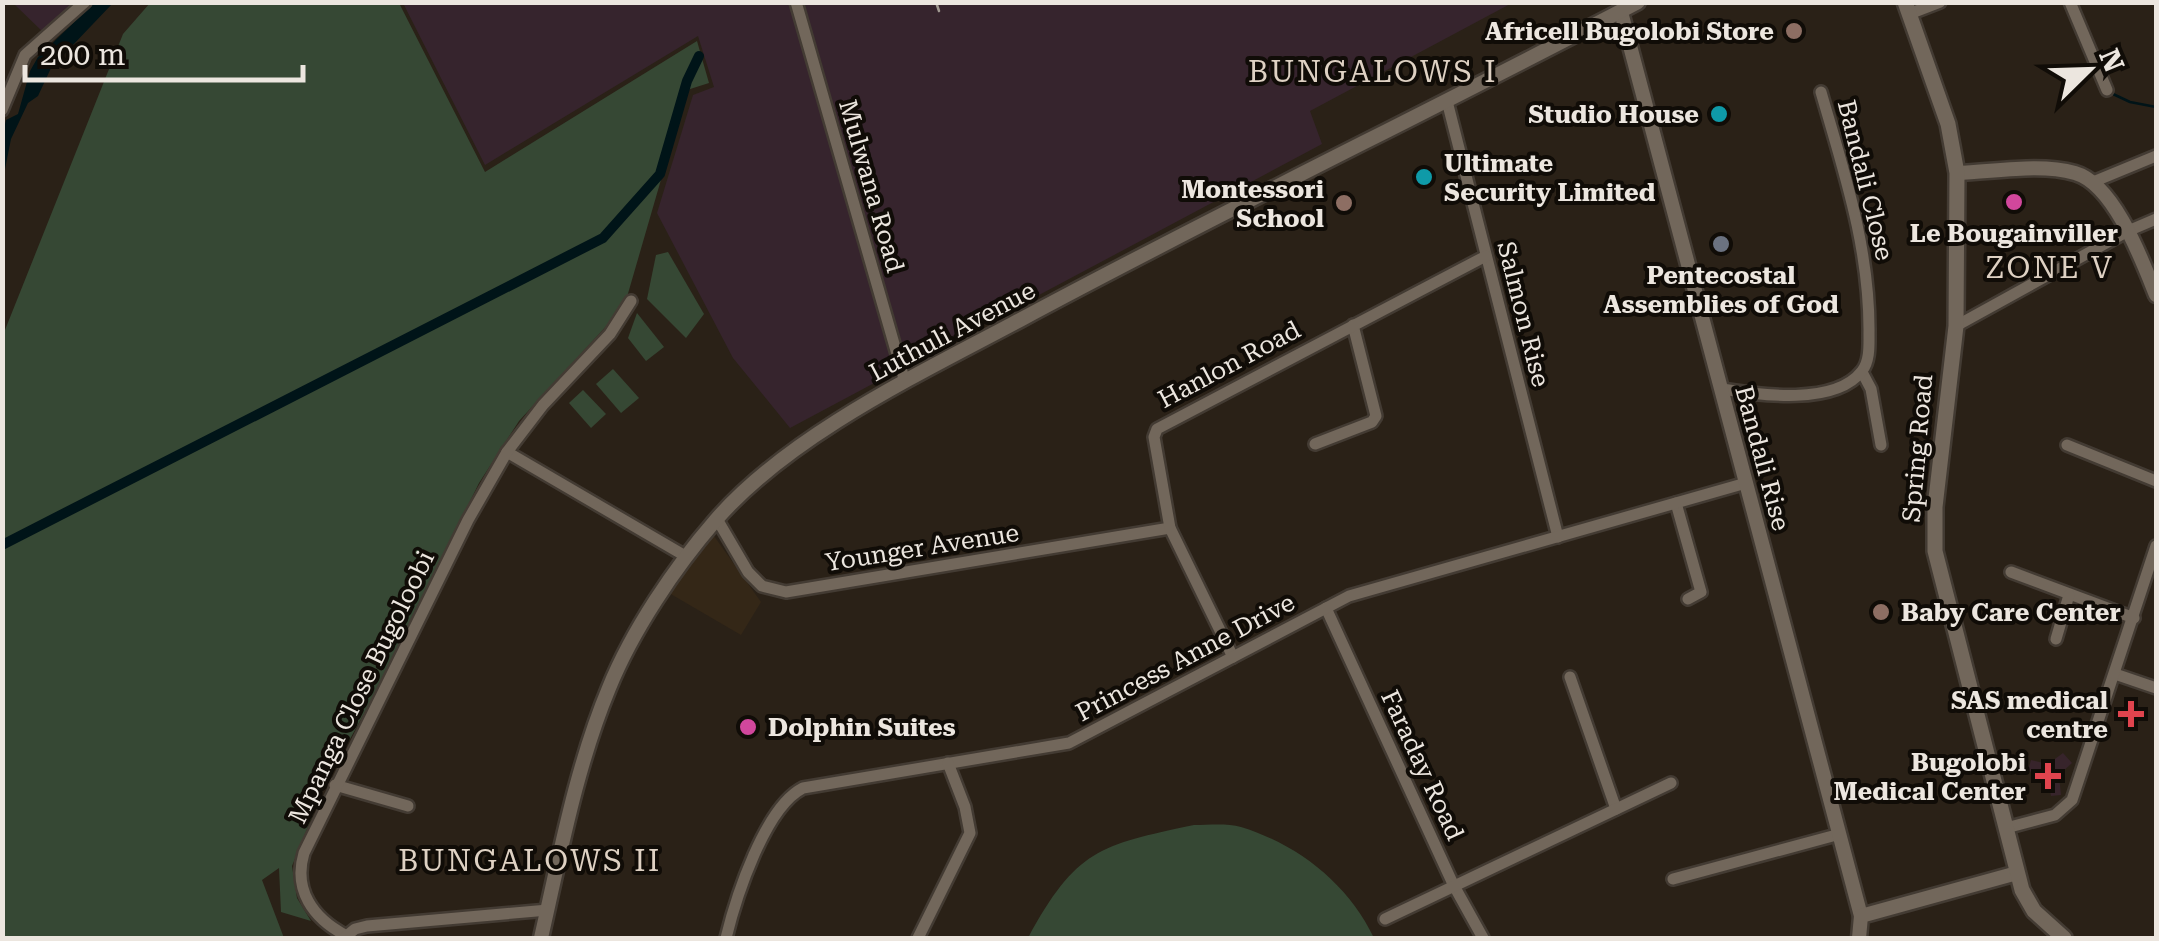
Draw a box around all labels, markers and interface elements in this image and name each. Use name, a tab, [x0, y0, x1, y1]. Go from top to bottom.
place label: Africell Bugolobi Store	[1485, 17, 1774, 46]
scale bar	[25, 20, 302, 82]
marker: Africell Bugolobi Store	[1783, 20, 1805, 42]
north arrow	[2039, 20, 2139, 120]
text: 200 m	[40, 37, 125, 72]
text: N	[2092, 44, 2131, 77]
district label: BUNGALOWS I	[1248, 54, 1498, 89]
street label: Mulwana Road	[833, 96, 910, 276]
street label: Bandali Close	[1832, 97, 1899, 263]
place label: Studio House	[1528, 100, 1699, 129]
marker: Studio House	[1708, 103, 1730, 125]
place label: Ultimate Security Limited	[1444, 149, 1656, 207]
marker: Ultimate Security Limited	[1413, 166, 1435, 188]
place label: Montessori School	[1181, 175, 1324, 233]
marker: Le Bougainviller	[2003, 191, 2025, 213]
marker: Montessori School	[1333, 192, 1355, 214]
place label: Le Bougainviller	[1910, 219, 2118, 248]
marker: Pentecostal Assemblies of God	[1710, 233, 1732, 255]
street label: Salmon Rise	[1491, 239, 1556, 390]
district label: ZONE V	[1985, 250, 2115, 285]
place label: Pentecostal Assemblies of God	[1603, 261, 1839, 319]
street label: Luthuli Avenue	[864, 276, 1040, 387]
street label: Hanlon Road	[1153, 315, 1305, 414]
street label: Spring Road	[1897, 373, 1938, 523]
street label: Bandali Rise	[1729, 382, 1796, 534]
street label: Younger Avenue	[823, 518, 1021, 577]
street label: Mpanga Close Bugoloobi	[283, 546, 440, 828]
street label: Princess Anne Drive	[1071, 588, 1299, 727]
place label: Baby Care Center	[1901, 598, 2121, 627]
marker: Baby Care Center	[1870, 601, 1892, 623]
street label: Faraday Road	[1375, 686, 1470, 845]
place label: SAS medical centre	[1951, 686, 2108, 744]
marker: SAS medical centre	[2118, 701, 2144, 727]
place label: Dolphin Suites	[768, 713, 956, 742]
marker: Dolphin Suites	[737, 716, 759, 738]
place label: Bugolobi Medical Center	[1834, 748, 2026, 806]
marker: Bugolobi Medical Center	[2035, 763, 2061, 789]
district label: BUNGALOWS II	[398, 843, 662, 878]

